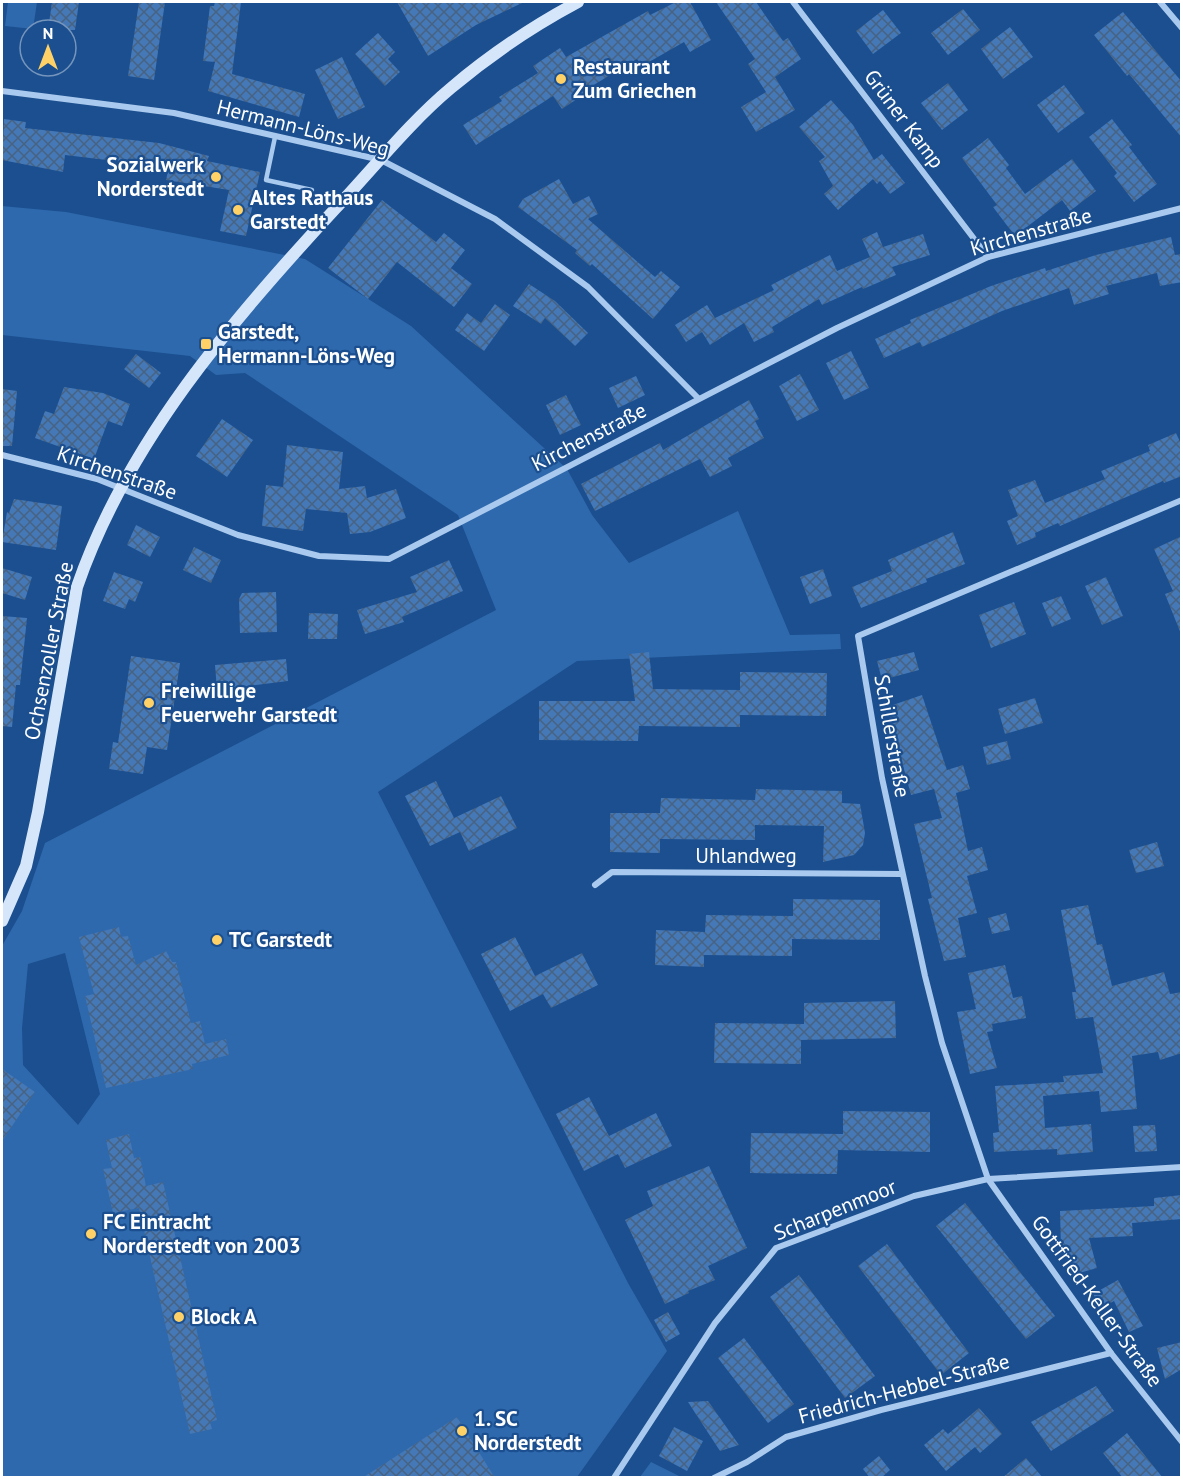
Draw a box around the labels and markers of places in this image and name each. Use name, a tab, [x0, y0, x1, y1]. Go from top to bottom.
place label: Restaurant Zum Griechen	[573, 53, 696, 104]
marker: Restaurant Zum Griechen	[554, 72, 568, 86]
place label: Sozialwerk Norderstedt	[97, 151, 205, 202]
marker: Sozialwerk Norderstedt	[209, 170, 223, 184]
place label: Altes Rathaus Garstedt	[250, 184, 373, 235]
marker: Altes Rathaus Garstedt	[231, 203, 245, 217]
place label: Garstedt, Hermann-Löns-Weg	[218, 318, 395, 369]
marker: Garstedt, Hermann-Löns-Weg	[199, 337, 213, 351]
place label: Freiwillige Feuerwehr Garstedt	[161, 677, 338, 728]
marker: Freiwillige Feuerwehr Garstedt	[142, 696, 156, 710]
place label: TC Garstedt	[229, 926, 333, 953]
marker: TC Garstedt	[210, 933, 224, 947]
place label: FC Eintracht Norderstedt von 2003	[103, 1208, 301, 1259]
marker: FC Eintracht Norderstedt von 2003	[84, 1227, 98, 1241]
place label: Block A	[191, 1303, 257, 1330]
marker: Block A	[172, 1310, 186, 1324]
place label: 1. SC Norderstedt	[474, 1405, 582, 1456]
marker: 1. SC Norderstedt	[455, 1424, 469, 1438]

